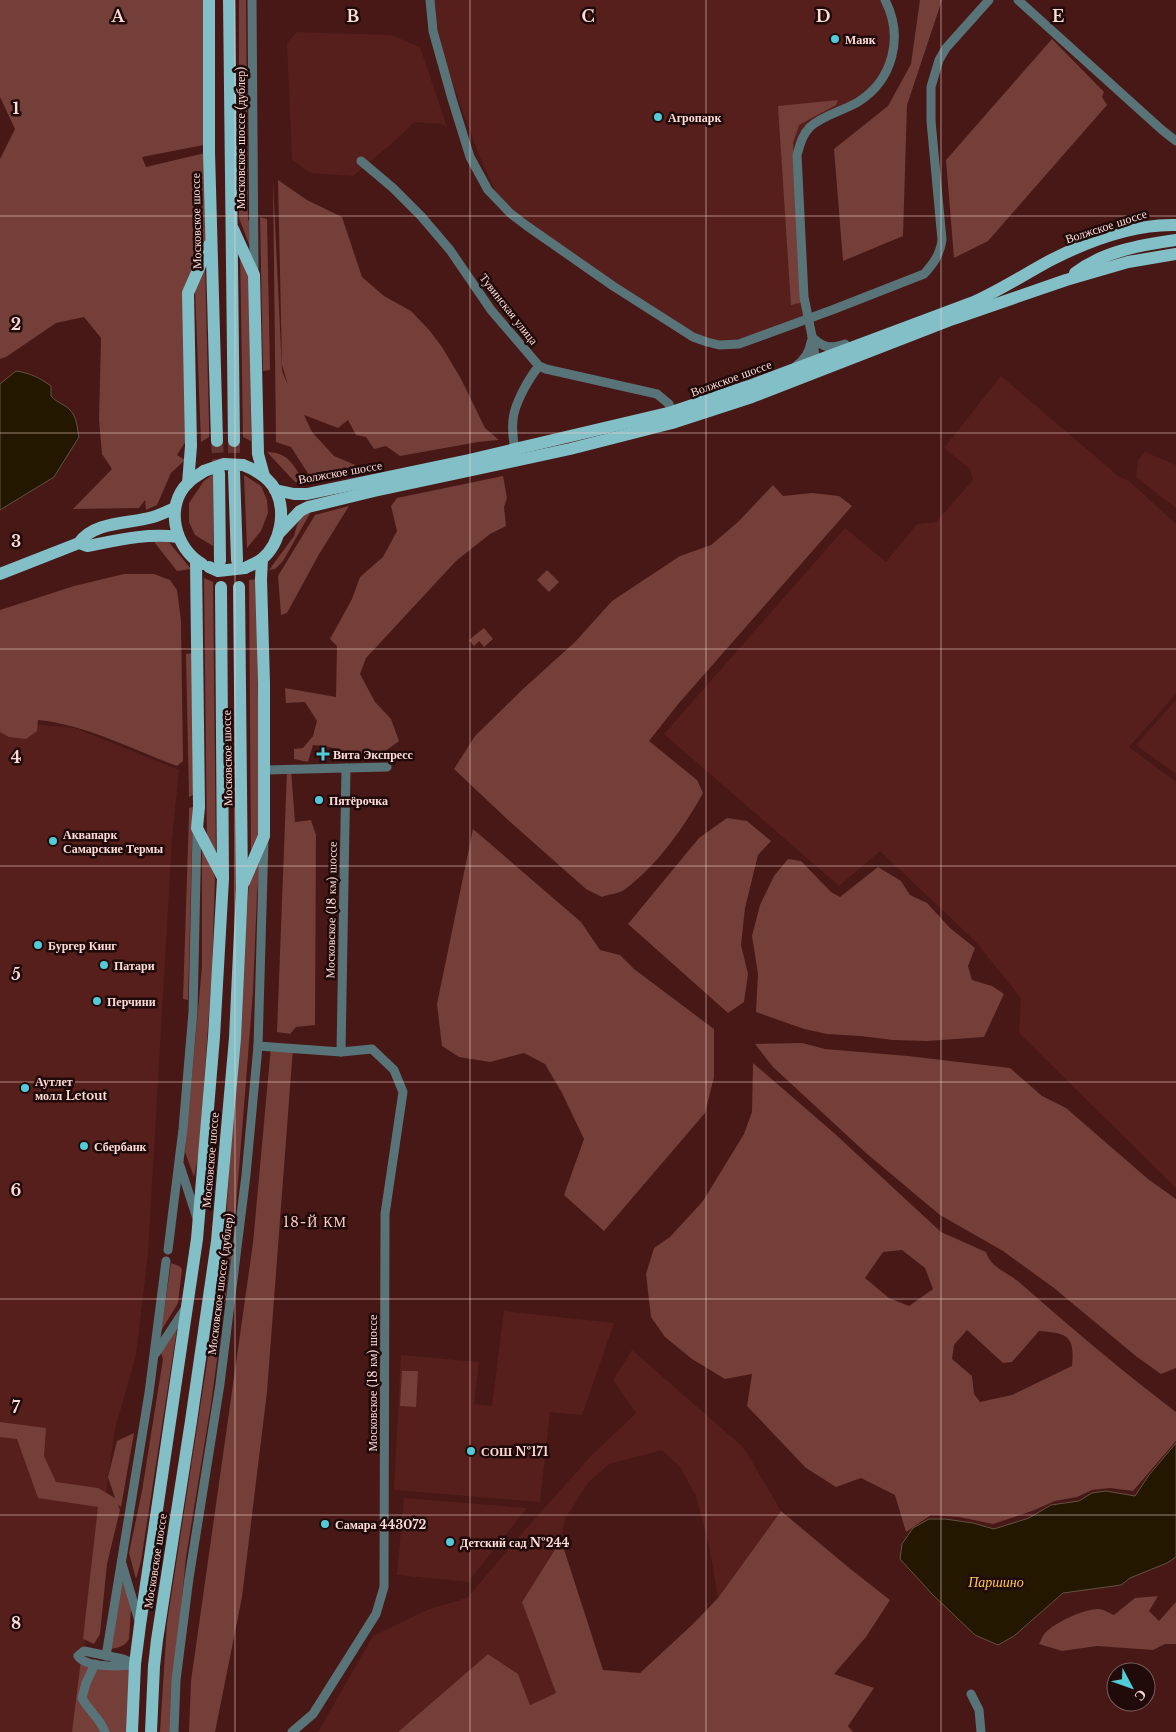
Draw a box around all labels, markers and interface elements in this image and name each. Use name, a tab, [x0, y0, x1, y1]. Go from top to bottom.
text: A	[111, 6, 126, 26]
text: B	[347, 6, 360, 26]
text: C	[581, 6, 595, 26]
text: D	[816, 6, 830, 26]
text: E	[1052, 6, 1064, 26]
place label: Маяк	[845, 32, 876, 47]
marker: Маяк	[829, 33, 841, 45]
street label: Московское шоссе (дублер)	[233, 67, 248, 209]
text: 1	[13, 98, 20, 118]
place label: Агропарк	[668, 110, 721, 125]
marker: Агропарк	[652, 111, 664, 123]
street label: Московское шоссе	[188, 173, 204, 269]
street label: Волжское шоссе	[1063, 206, 1149, 246]
street label: Тувинская улица	[477, 270, 542, 348]
text: 2	[11, 314, 21, 334]
street label: Волжское шоссе	[688, 356, 774, 400]
street label: Волжское шоссе	[297, 457, 383, 487]
text: 3	[11, 531, 21, 551]
street label: Московское шоссе	[219, 710, 235, 806]
text: 4	[11, 747, 21, 767]
place label: Вита Экспресс	[333, 747, 414, 762]
marker: Вита Экспресс	[317, 748, 329, 760]
place label: Пятёрочка	[329, 793, 388, 808]
marker: Пятёрочка	[313, 794, 325, 806]
place label: Аквапарк Самарские Термы	[63, 827, 164, 856]
marker: Аквапарк Самарские Термы	[47, 835, 59, 847]
street label: Московское (18 км) шоссе	[322, 841, 340, 979]
place label: Бургер Кинг	[48, 938, 117, 953]
marker: Бургер Кинг	[32, 939, 44, 951]
place label: Патари	[114, 958, 155, 973]
marker: Патари	[98, 959, 110, 971]
text: 5	[11, 964, 21, 984]
place label: Перчини	[107, 994, 156, 1009]
marker: Перчини	[91, 995, 103, 1007]
place label: Аутлет молл Letout	[35, 1074, 108, 1103]
marker: Аутлет молл Letout	[19, 1082, 31, 1094]
street label: Московское шоссе	[198, 1112, 222, 1208]
place label: Сбербанк	[94, 1139, 147, 1154]
marker: Сбербанк	[78, 1140, 90, 1152]
text: 6	[11, 1180, 22, 1200]
street label: Московское шоссе (дублер)	[204, 1212, 236, 1356]
district label: 18-Й КМ	[283, 1213, 347, 1231]
street label: Московское (18 км) шоссе	[365, 1315, 380, 1451]
text: 7	[12, 1397, 21, 1417]
place label: СОШ №171	[481, 1444, 548, 1459]
marker: СОШ №171	[465, 1445, 477, 1457]
street label: Московское шоссе	[140, 1512, 170, 1610]
place label: Самара 443072	[335, 1517, 426, 1532]
marker: Самара 443072	[319, 1518, 331, 1530]
place label: Детский сад №244	[460, 1535, 569, 1550]
marker: Детский сад №244	[444, 1536, 456, 1548]
water label: Паршино	[967, 1573, 1024, 1591]
text: 8	[11, 1613, 21, 1633]
north arrow	[1106, 1662, 1156, 1712]
text: С	[1131, 1686, 1151, 1705]

